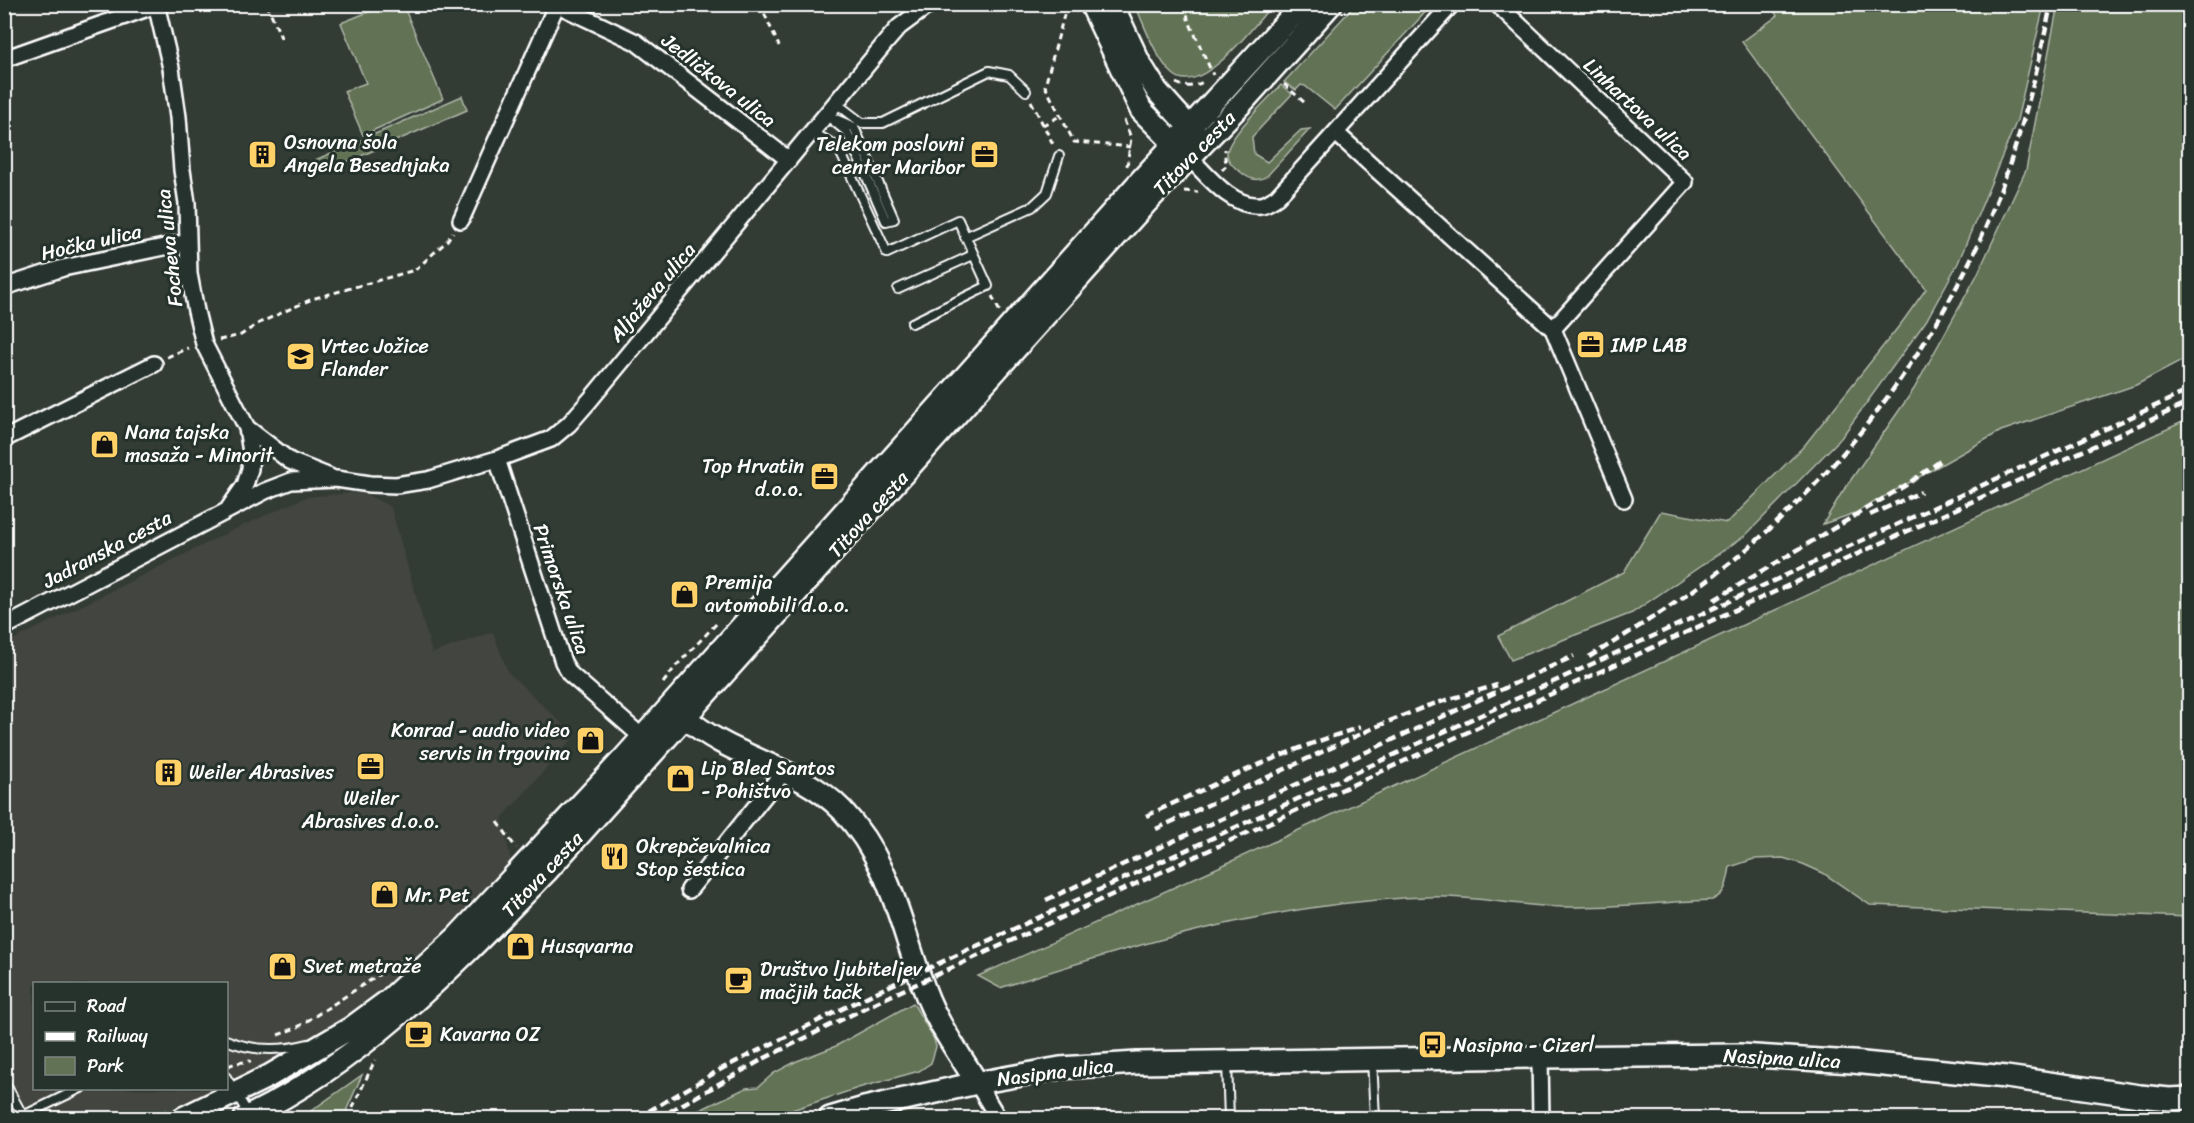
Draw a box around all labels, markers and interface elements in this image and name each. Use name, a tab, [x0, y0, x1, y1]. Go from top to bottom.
street label: Jedličkova ulica	[653, 23, 784, 137]
street label: Linhartova ulica	[1575, 49, 1701, 170]
street label: Titova cesta	[1144, 102, 1245, 204]
place label: Osnovna šola Angela Besednjaka	[283, 125, 450, 183]
place label: Telekom poslovni center Maribor	[816, 127, 966, 185]
building icon: Osnovna šola Angela Besednjaka	[247, 138, 279, 170]
office icon: Telekom poslovni center Maribor	[969, 139, 1001, 171]
street label: Focheva ulica	[146, 187, 193, 309]
street label: Hočka ulica	[37, 214, 146, 271]
street label: Aljaževa ulica	[599, 234, 705, 351]
place label: IMP LAB	[1610, 328, 1687, 363]
place label: Vrtec Jožice Flander	[321, 329, 429, 387]
office icon: IMP LAB	[1574, 329, 1606, 361]
school or university icon: Vrtec Jožice Flander	[284, 341, 316, 373]
place label: Nana tajska masaža - Minorit	[125, 415, 274, 473]
shop icon: Nana tajska masaža - Minorit	[88, 428, 120, 460]
place label: Top Hrvatin d.o.o.	[702, 449, 804, 507]
office icon: Top Hrvatin d.o.o.	[809, 461, 841, 493]
street label: Titova cesta	[819, 462, 918, 566]
street label: Jadranska cesta	[35, 500, 179, 599]
street label: Primorska ulica	[523, 519, 600, 659]
place label: Premija avtomobili d.o.o.	[705, 565, 850, 623]
shop icon: Premija avtomobili d.o.o.	[668, 578, 700, 610]
place label: Konrad - audio video servis in trgovina	[391, 713, 570, 771]
shop icon: Konrad - audio video servis in trgovina	[575, 725, 607, 757]
office icon: Weiler Abrasives d.o.o.	[355, 751, 387, 783]
place label: Lip Bled Santos - Pohištvo	[701, 751, 835, 809]
place label: Weiler Abrasives	[189, 755, 335, 790]
building icon: Weiler Abrasives	[152, 756, 184, 788]
shop icon: Lip Bled Santos - Pohištvo	[664, 763, 696, 795]
place label: Weiler Abrasives d.o.o.	[301, 781, 440, 839]
street label: Titova cesta	[493, 822, 593, 926]
place label: Okrepčevalnica Stop šestica	[636, 829, 771, 887]
restaurant icon: Okrepčevalnica Stop šestica	[599, 841, 631, 873]
place label: Mr. Pet	[405, 878, 470, 913]
shop icon: Mr. Pet	[368, 879, 400, 911]
place label: Husqvarna	[541, 929, 633, 964]
shop icon: Husqvarna	[504, 930, 536, 962]
place label: Svet metraže	[303, 949, 421, 984]
shop icon: Svet metraže	[266, 950, 298, 982]
place label: Društvo ljubiteljev mačjih tačk	[760, 952, 924, 1010]
cafe icon: Društvo ljubiteljev mačjih tačk	[723, 964, 755, 996]
legend	[33, 982, 228, 1090]
text: Road	[87, 990, 127, 1022]
place label: Kavarna OZ	[440, 1017, 541, 1052]
cafe icon: Kavarna OZ	[403, 1018, 435, 1050]
text: Railway	[87, 1020, 149, 1052]
place label: Nasipna - Cizerl	[1453, 1028, 1595, 1063]
bus stop icon: Nasipna - Cizerl	[1416, 1029, 1448, 1061]
street label: Nasipna ulica	[1723, 1038, 1841, 1079]
street label: Nasipna ulica	[995, 1048, 1115, 1097]
text: Park	[87, 1050, 124, 1082]

